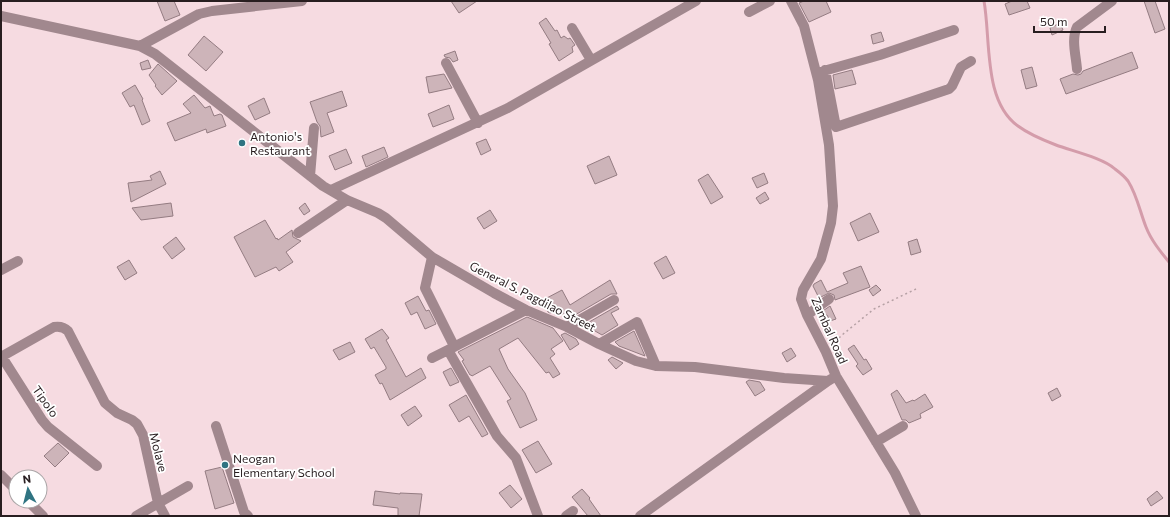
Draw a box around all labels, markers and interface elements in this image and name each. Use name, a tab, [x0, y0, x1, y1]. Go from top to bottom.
scale bar	[1034, 8, 1105, 34]
text: 50 m	[1040, 14, 1068, 28]
place label: Antonio's Restaurant	[250, 129, 310, 157]
marker: Antonio's Restaurant	[237, 138, 247, 148]
street label: General S. Pagdilao Street	[468, 258, 599, 334]
street label: Zambal Road	[809, 294, 851, 366]
street label: Tipolo	[30, 383, 62, 419]
street label: Molave	[147, 431, 171, 473]
place label: Neogan Elementary School	[233, 451, 335, 479]
marker: Neogan Elementary School	[220, 460, 230, 470]
north arrow	[8, 469, 48, 509]
text: N	[22, 472, 32, 486]

